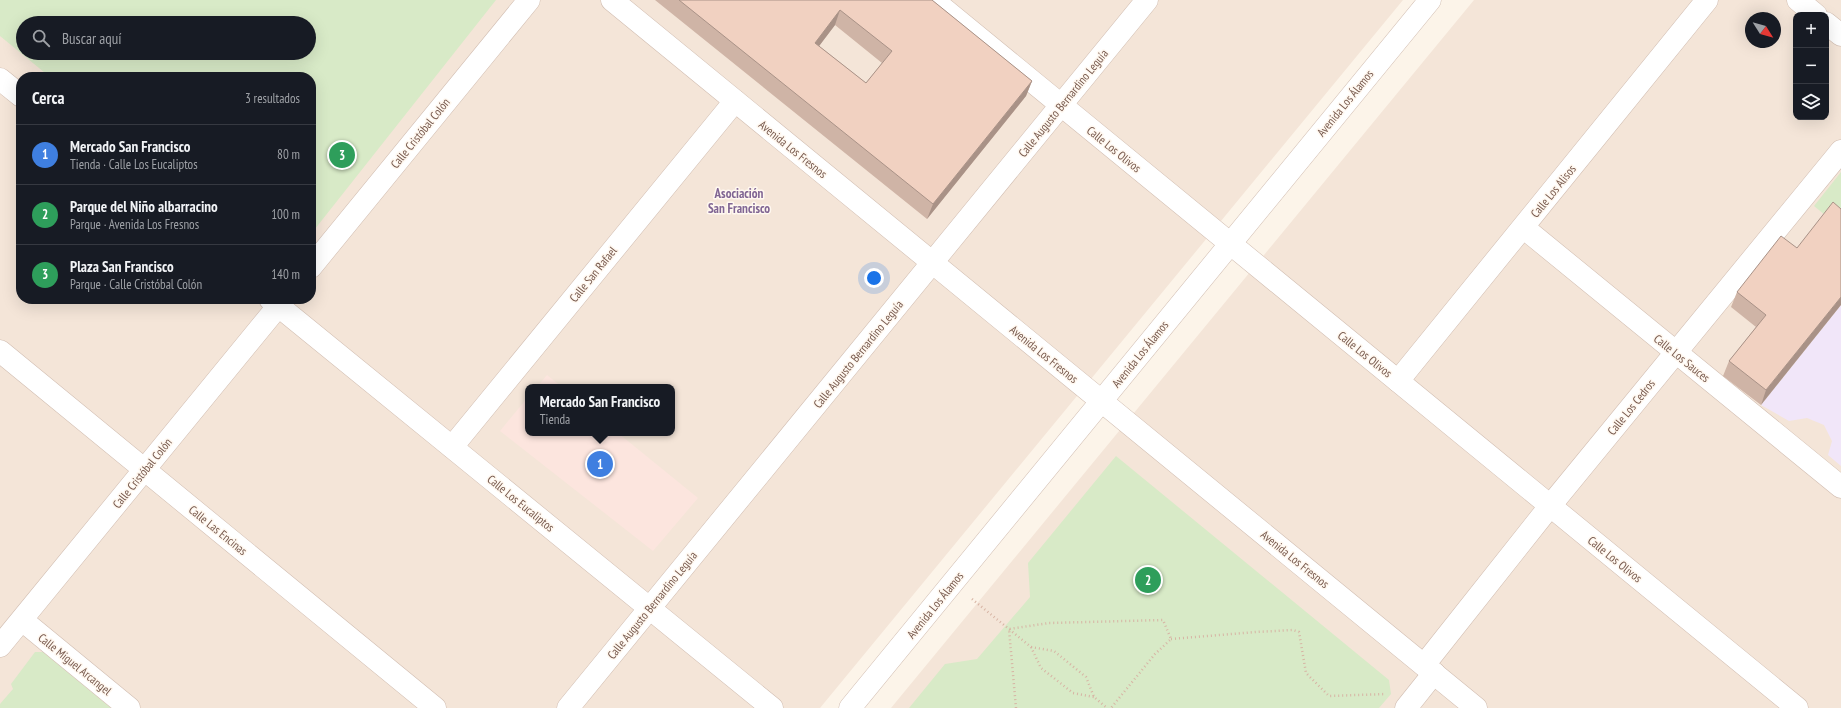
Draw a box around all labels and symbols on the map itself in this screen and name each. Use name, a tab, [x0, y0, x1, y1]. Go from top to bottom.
north arrow	[1745, 12, 1781, 48]
street label: Calle Augusto Bernardino Leguía	[1015, 46, 1111, 160]
street label: Avenida Los Álamos	[1314, 67, 1376, 139]
street label: Calle Cristóbal Colón	[387, 95, 453, 171]
street label: Avenida Los Fresnos	[756, 117, 830, 181]
street label: Calle Los Olivos	[1084, 123, 1144, 175]
pin: 3	[329, 140, 355, 170]
street label: Calle Los Alisos	[1527, 162, 1579, 220]
district label: Asociación San Francisco	[708, 185, 770, 217]
street label: Calle San Rafael	[566, 243, 620, 305]
your location	[864, 268, 884, 288]
street label: Calle Augusto Bernardino Leguía	[810, 297, 906, 411]
street label: Avenida Los Álamos	[1109, 318, 1171, 390]
street label: Avenida Los Fresnos	[1007, 322, 1081, 386]
street label: Calle Los Olivos	[1335, 328, 1395, 380]
street label: Calle Los Sauces	[1651, 331, 1713, 385]
street label: Calle Los Cedros	[1604, 376, 1658, 438]
street label: Calle Cristóbal Colón	[109, 435, 175, 511]
pin: 1	[587, 449, 613, 479]
street label: Calle Los Eucaliptos	[484, 471, 558, 535]
street label: Calle Las Encinas	[186, 502, 250, 558]
street label: Avenida Los Fresnos	[1258, 527, 1332, 591]
street label: Calle Los Olivos	[1585, 533, 1645, 585]
street label: Calle Augusto Bernardino Leguía	[604, 548, 700, 662]
pin: 2	[1135, 565, 1161, 595]
street label: Avenida Los Álamos	[904, 569, 966, 641]
street label: Calle Miguel Arcangel	[35, 630, 115, 698]

